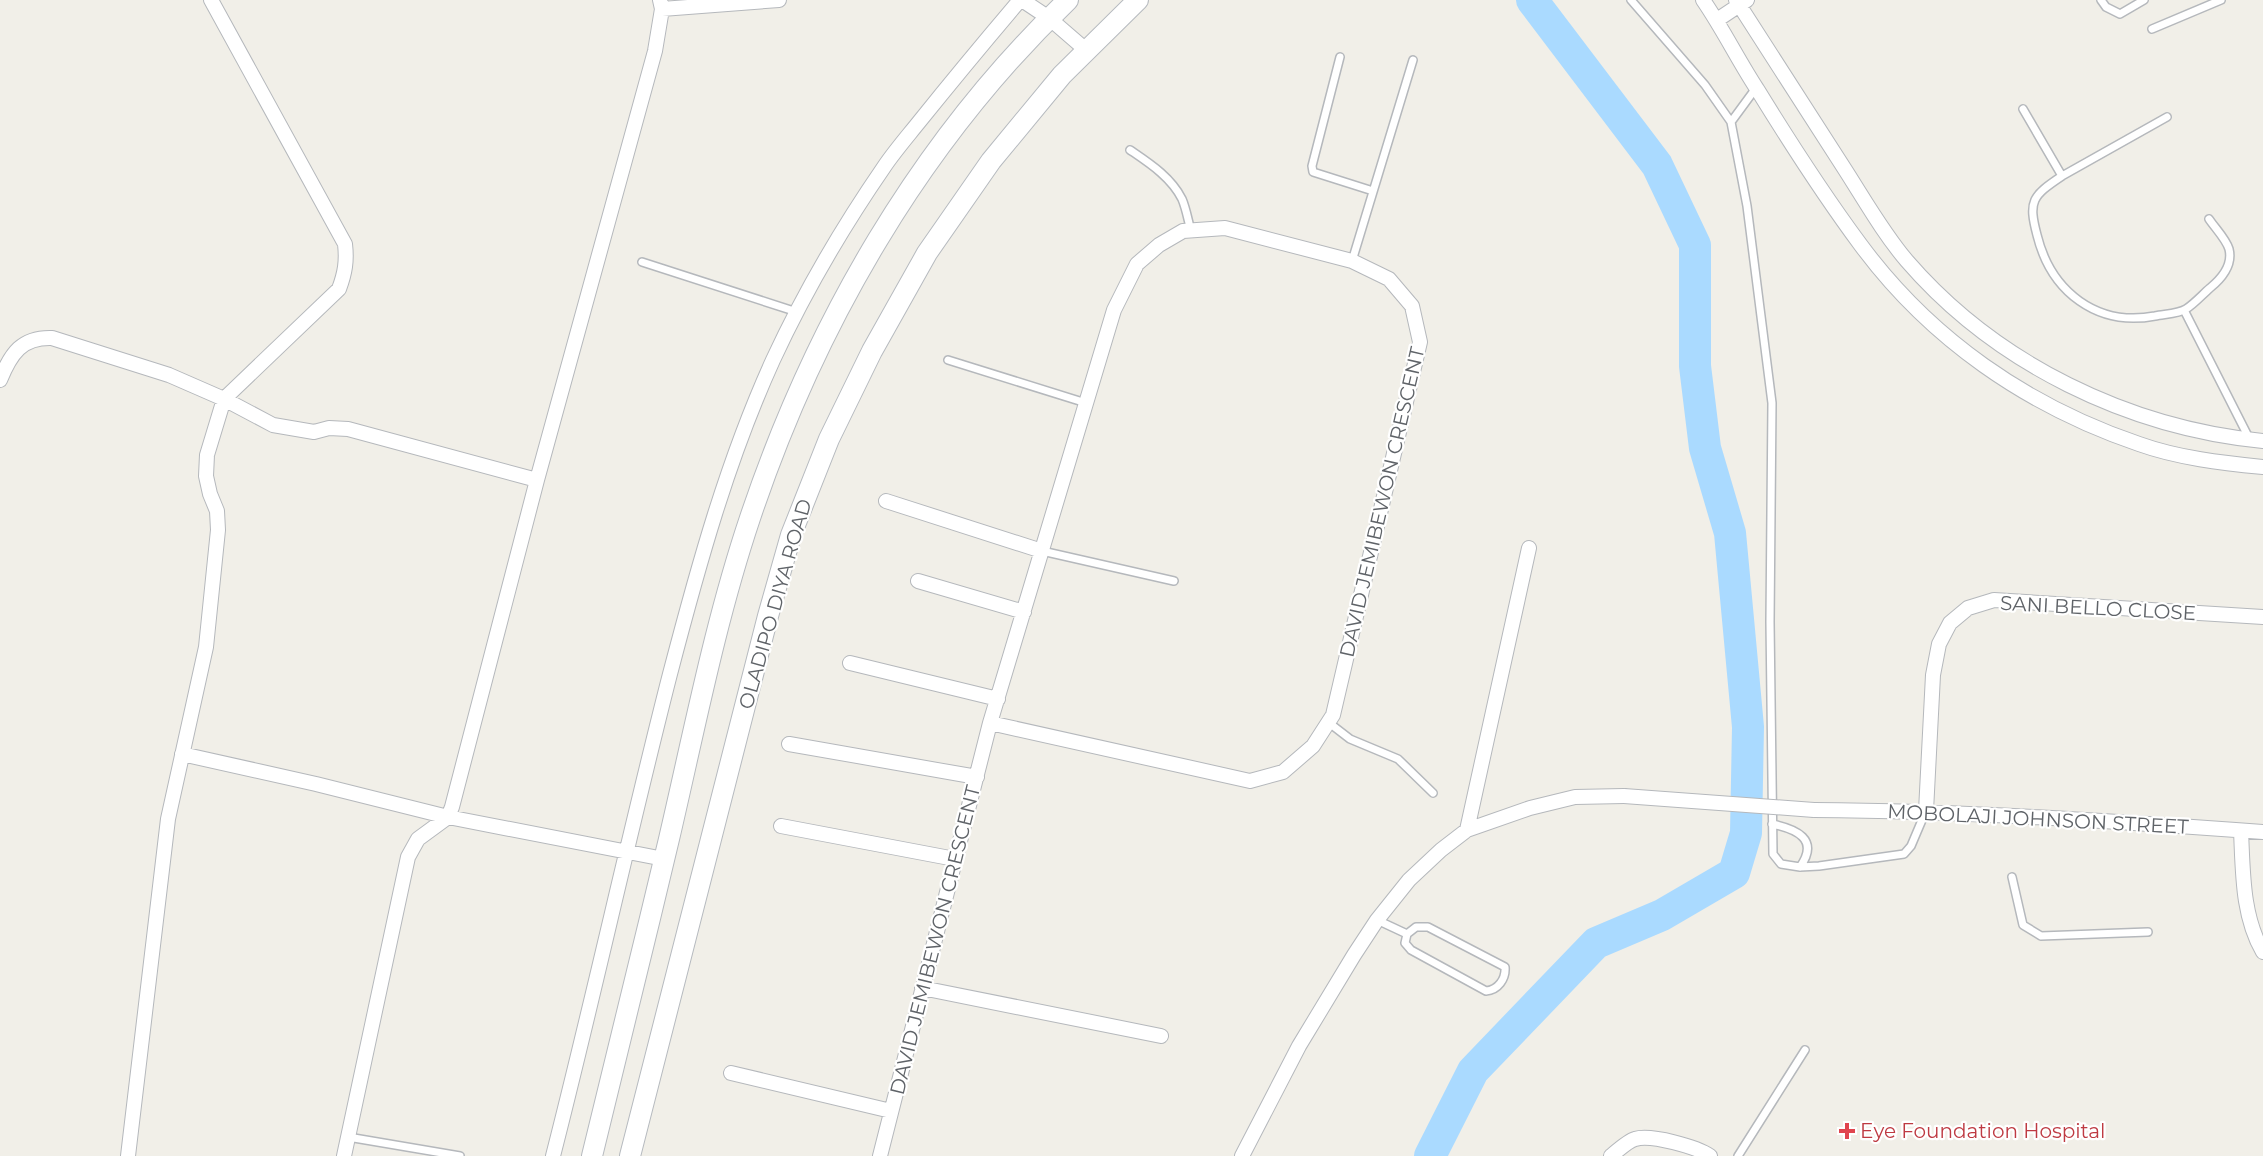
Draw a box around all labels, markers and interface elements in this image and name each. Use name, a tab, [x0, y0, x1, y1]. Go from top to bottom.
street label: DAVID JEMIBEWON CRESCENT	[1335, 344, 1430, 660]
street label: OLADIPO DIYA ROAD	[734, 496, 816, 712]
street label: SANI BELLO CLOSE	[1999, 591, 2197, 625]
street label: DAVID JEMIBEWON CRESCENT	[885, 782, 985, 1097]
street label: MOBOLAJI JOHNSON STREET	[1887, 799, 2190, 839]
place label: Eye Foundation Hospital	[1860, 1119, 2105, 1143]
marker: Eye Foundation Hospital	[1838, 1122, 1856, 1140]

